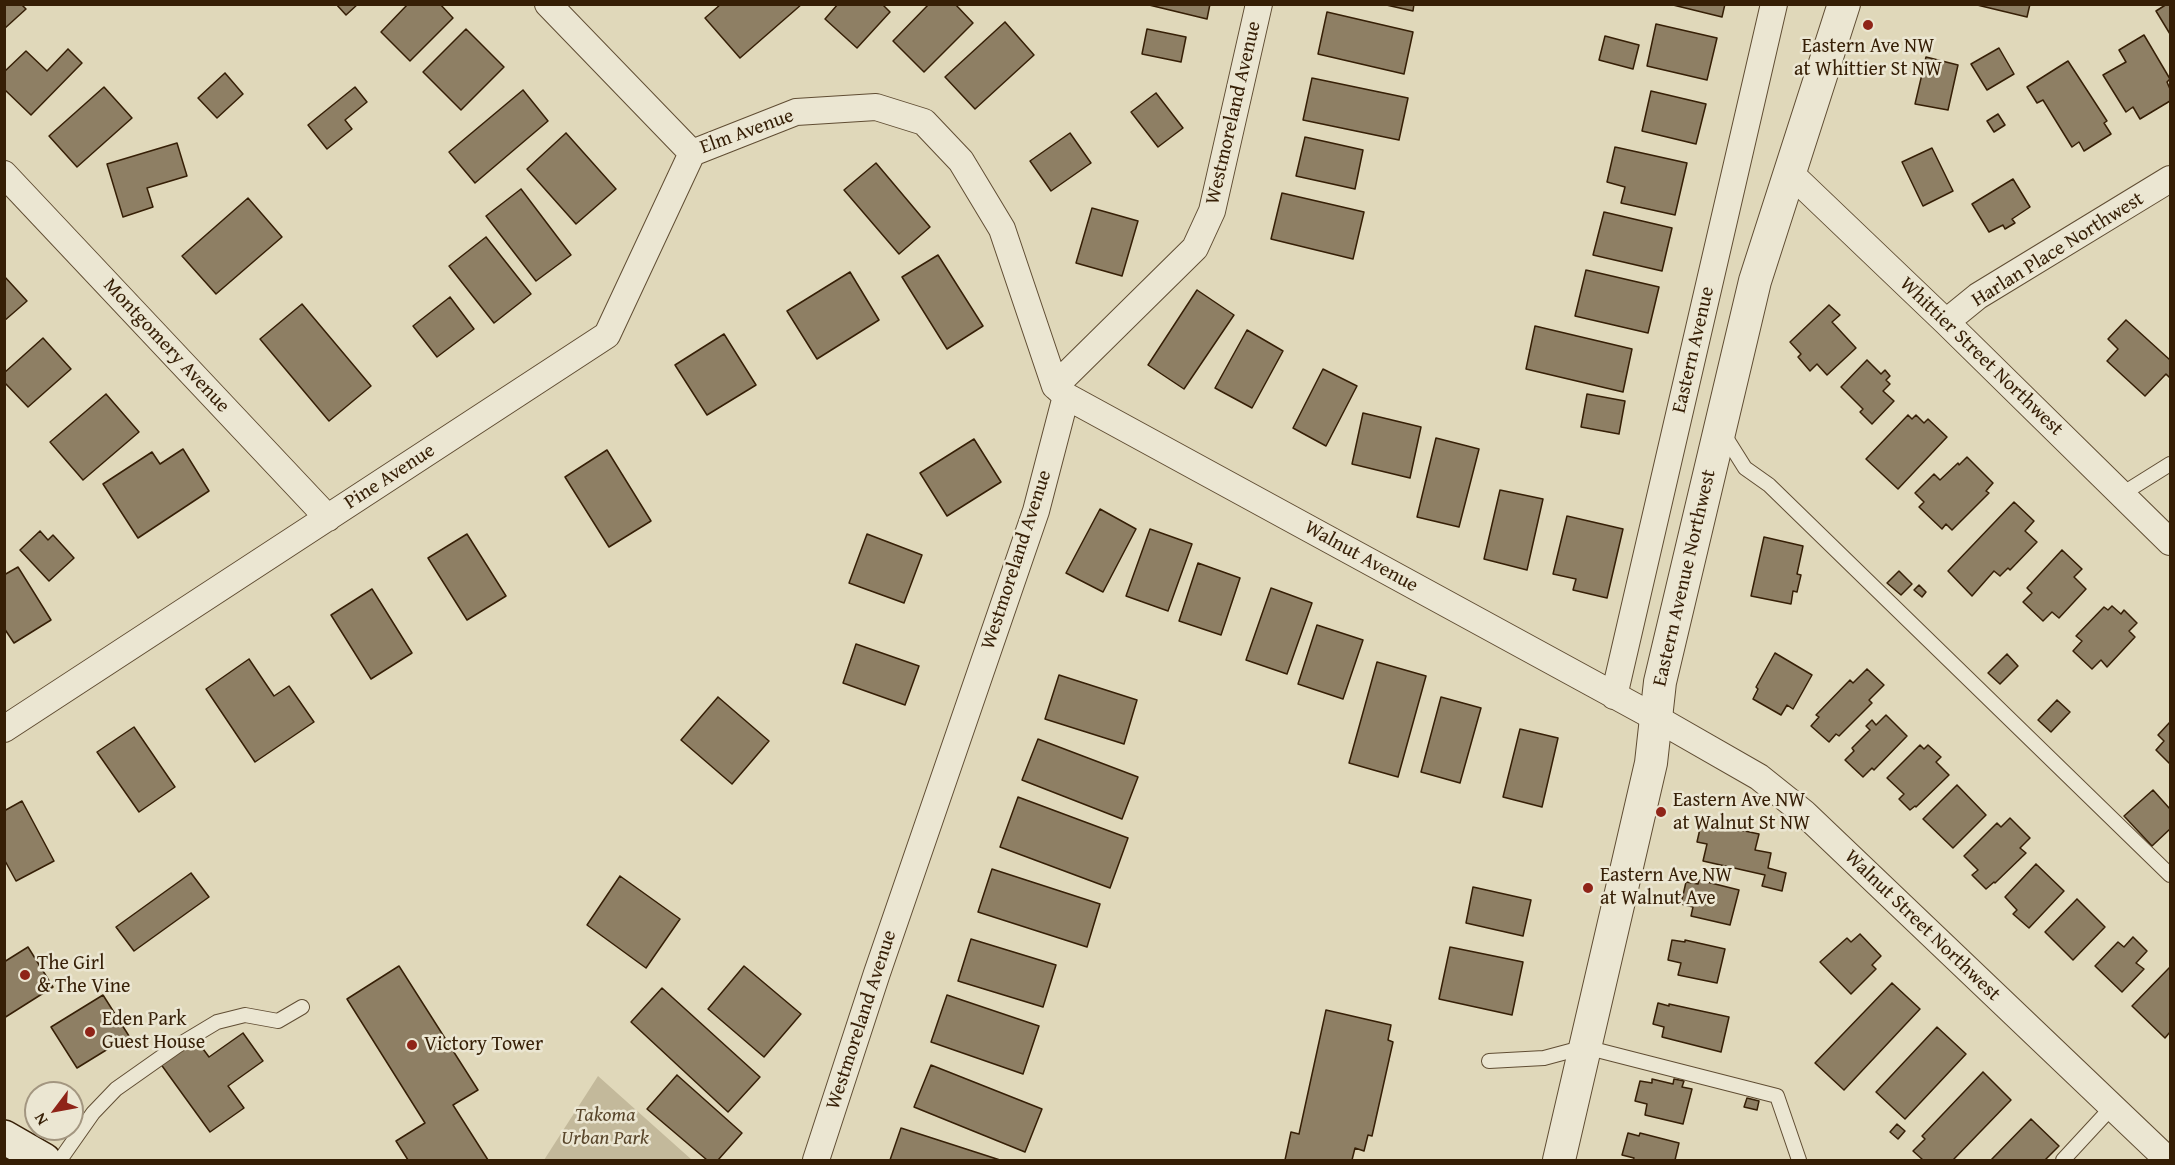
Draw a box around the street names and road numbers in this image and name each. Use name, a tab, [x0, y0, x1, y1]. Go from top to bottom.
street label: Westmoreland Avenue	[1201, 19, 1267, 207]
street label: Elm Avenue	[697, 104, 797, 160]
street label: Harlan Place Northwest	[1968, 187, 2148, 313]
street label: Whittier Street Northwest	[1894, 272, 2068, 442]
street label: Montgomery Avenue	[98, 274, 234, 418]
street label: Eastern Avenue	[1668, 284, 1720, 416]
street label: Pine Avenue	[340, 439, 440, 515]
street label: Westmoreland Avenue	[977, 467, 1057, 653]
street label: Eastern Avenue Northwest	[1648, 467, 1722, 689]
street label: Walnut Avenue	[1300, 516, 1422, 598]
street label: Walnut Street Northwest	[1839, 845, 2005, 1007]
street label: Westmoreland Avenue	[822, 927, 902, 1113]

